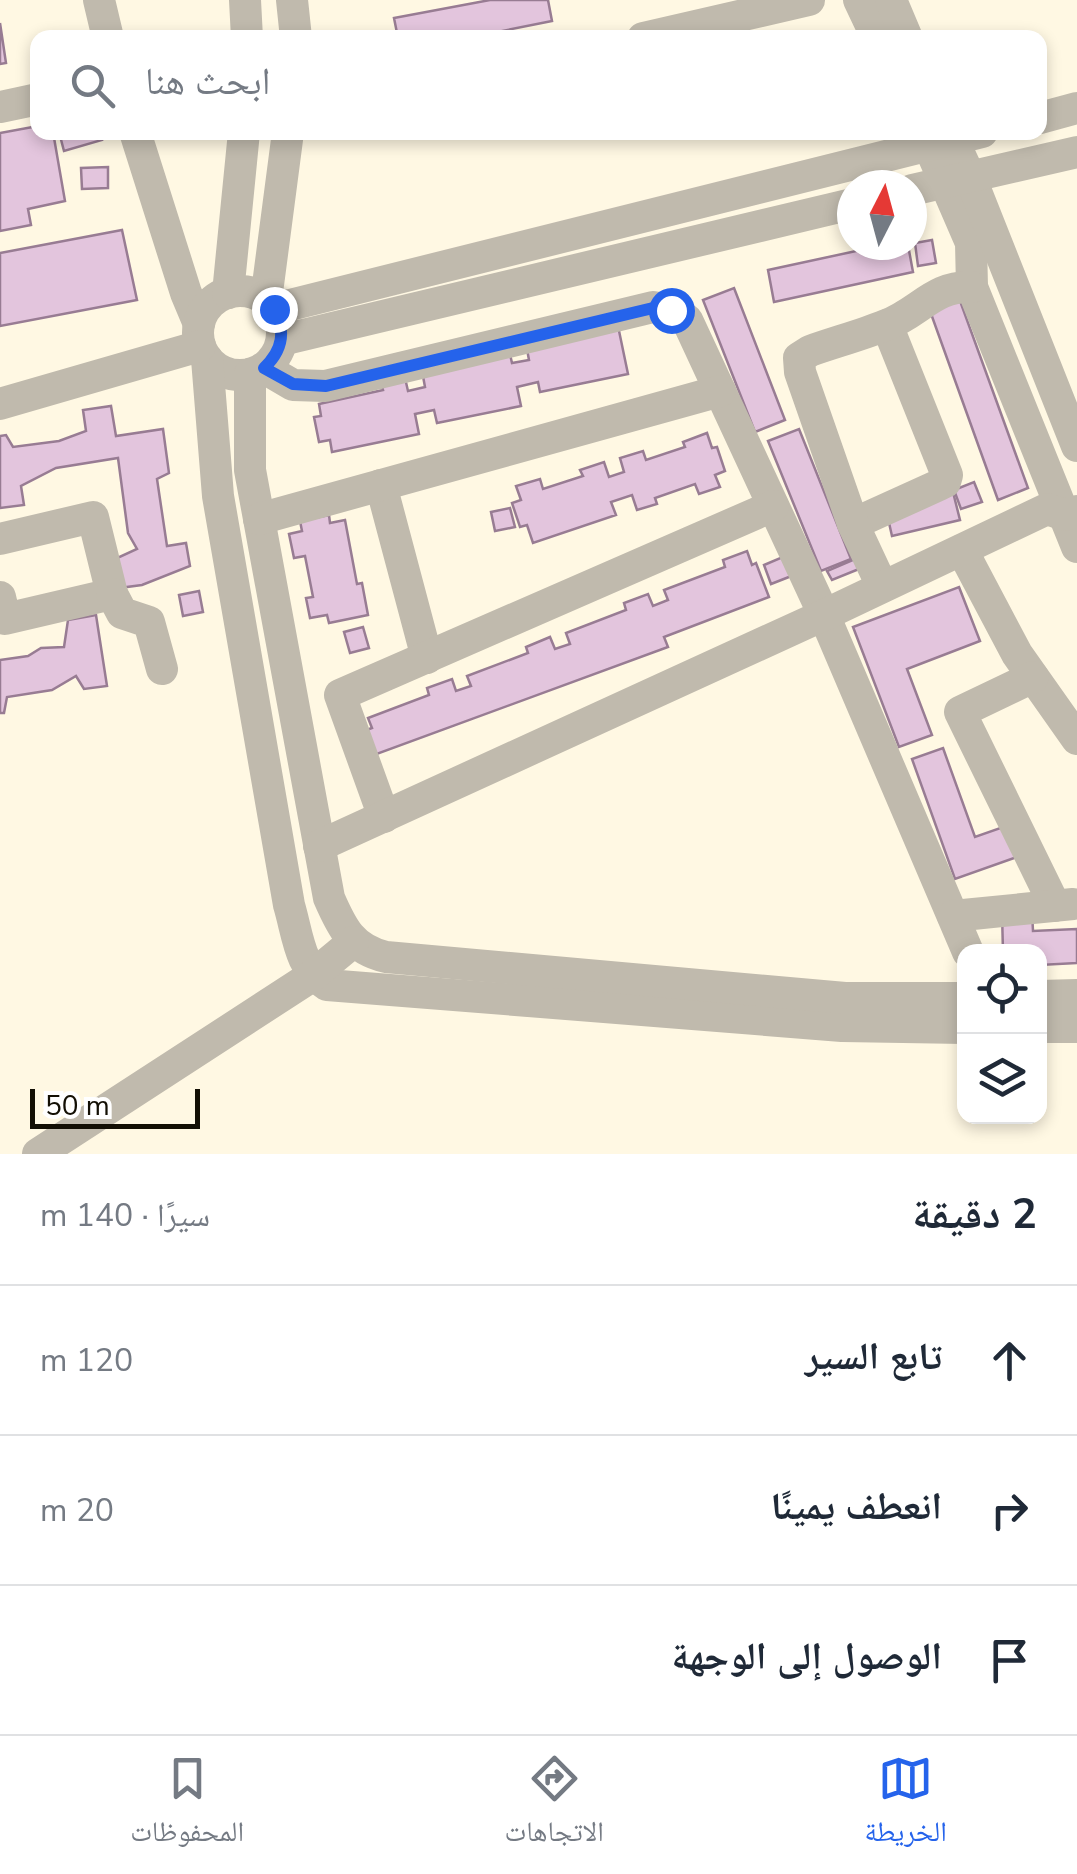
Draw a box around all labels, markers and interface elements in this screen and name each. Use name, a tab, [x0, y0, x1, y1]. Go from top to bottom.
search box	[30, 30, 1047, 140]
text: ابحث هنا	[145, 56, 271, 107]
icon: search	[65, 58, 120, 113]
north arrow	[837, 170, 927, 260]
route end	[252, 287, 298, 333]
route start	[649, 288, 695, 334]
map controls	[957, 944, 1047, 1124]
button: locate	[957, 944, 1047, 1034]
button: layers	[957, 1034, 1047, 1124]
scale bar	[30, 1084, 200, 1128]
text: 50 m	[45, 1087, 110, 1125]
text: 2 دقيقة	[912, 1186, 1037, 1243]
text: سيرًا · 140 m	[40, 1194, 210, 1237]
text: تابع السير	[805, 1331, 942, 1382]
icon: ahead	[982, 1333, 1037, 1388]
text: 120 m	[40, 1339, 133, 1382]
text: انعطف يمينًا	[771, 1481, 942, 1532]
icon: right	[982, 1483, 1037, 1538]
text: 20 m	[40, 1489, 114, 1532]
text: الوصول إلى الوجهة	[672, 1631, 942, 1682]
icon: arrive	[982, 1633, 1037, 1688]
tab: المحفوظات	[130, 1751, 244, 1859]
tab: الاتجاهات	[505, 1751, 604, 1859]
tab: الخريطة	[864, 1751, 947, 1859]

